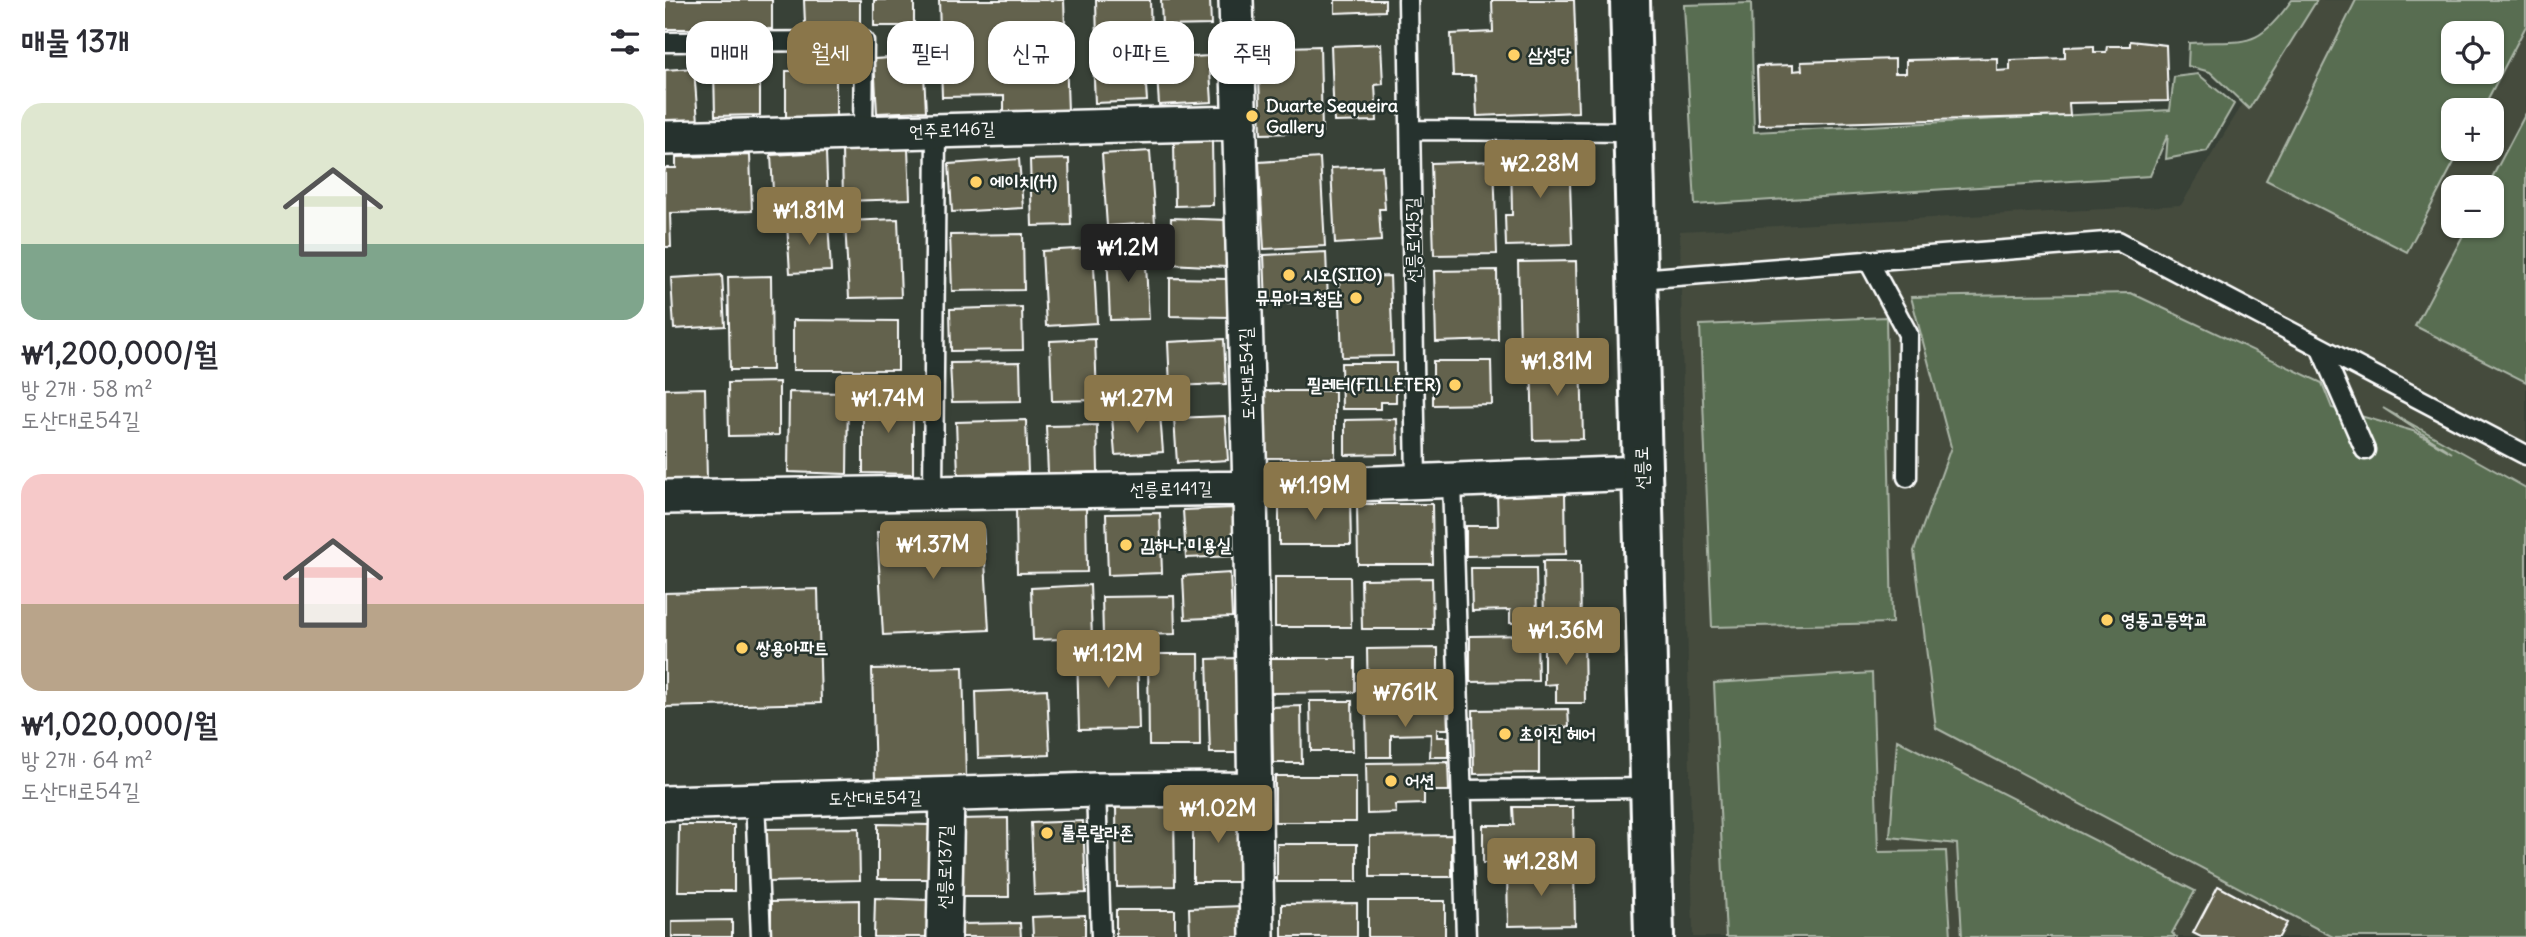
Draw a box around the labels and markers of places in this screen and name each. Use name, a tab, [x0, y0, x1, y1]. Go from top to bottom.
place label: 삼성당	[1528, 43, 1572, 66]
marker: 삼성당	[1506, 47, 1522, 63]
place label: Duarte Sequeira Gallery	[1266, 94, 1398, 138]
marker: Duarte Sequeira Gallery	[1244, 108, 1260, 124]
pin: ₩2.28M	[1483, 140, 1597, 200]
place label: 에이치(H)	[990, 170, 1057, 193]
marker: 에이치(H)	[968, 174, 984, 190]
pin: ₩1.81M	[752, 188, 866, 247]
pin: ₩1.2M	[1079, 224, 1177, 284]
place label: 시오(SIIO)	[1303, 263, 1382, 286]
marker: 시오(SIIO)	[1281, 267, 1297, 283]
place label: 뮤뮤아크청담	[1255, 286, 1343, 309]
marker: 뮤뮤아크청담	[1348, 290, 1364, 306]
pin: ₩1.81M	[1500, 338, 1614, 398]
place label: 필레터(FILLETER)	[1307, 373, 1441, 396]
pin: ₩1.74M	[831, 376, 945, 435]
pin: ₩1.27M	[1080, 376, 1194, 435]
marker: 필레터(FILLETER)	[1447, 377, 1463, 393]
pin: ₩1.19M	[1258, 462, 1372, 522]
pin: ₩1.37M	[876, 522, 990, 581]
place label: 김하나 미용실	[1140, 533, 1232, 556]
marker: 김하나 미용실	[1118, 537, 1134, 553]
pin: ₩1.36M	[1509, 608, 1623, 667]
place label: 영동고등학교	[2121, 608, 2208, 631]
marker: 영동고등학교	[2099, 612, 2115, 628]
pin: ₩1.12M	[1051, 630, 1165, 690]
place label: 쌍용아파트	[756, 636, 828, 659]
marker: 쌍용아파트	[734, 640, 750, 656]
pin: ₩761K	[1356, 670, 1454, 729]
place label: 초이진 헤어	[1519, 722, 1596, 745]
marker: 초이진 헤어	[1497, 726, 1513, 742]
place label: 어션	[1405, 769, 1434, 792]
marker: 어션	[1383, 773, 1399, 789]
pin: ₩1.02M	[1161, 786, 1275, 845]
place label: 룰루랄라존	[1061, 821, 1133, 844]
marker: 룰루랄라존	[1039, 825, 1055, 841]
pin: ₩1.28M	[1484, 838, 1598, 898]

